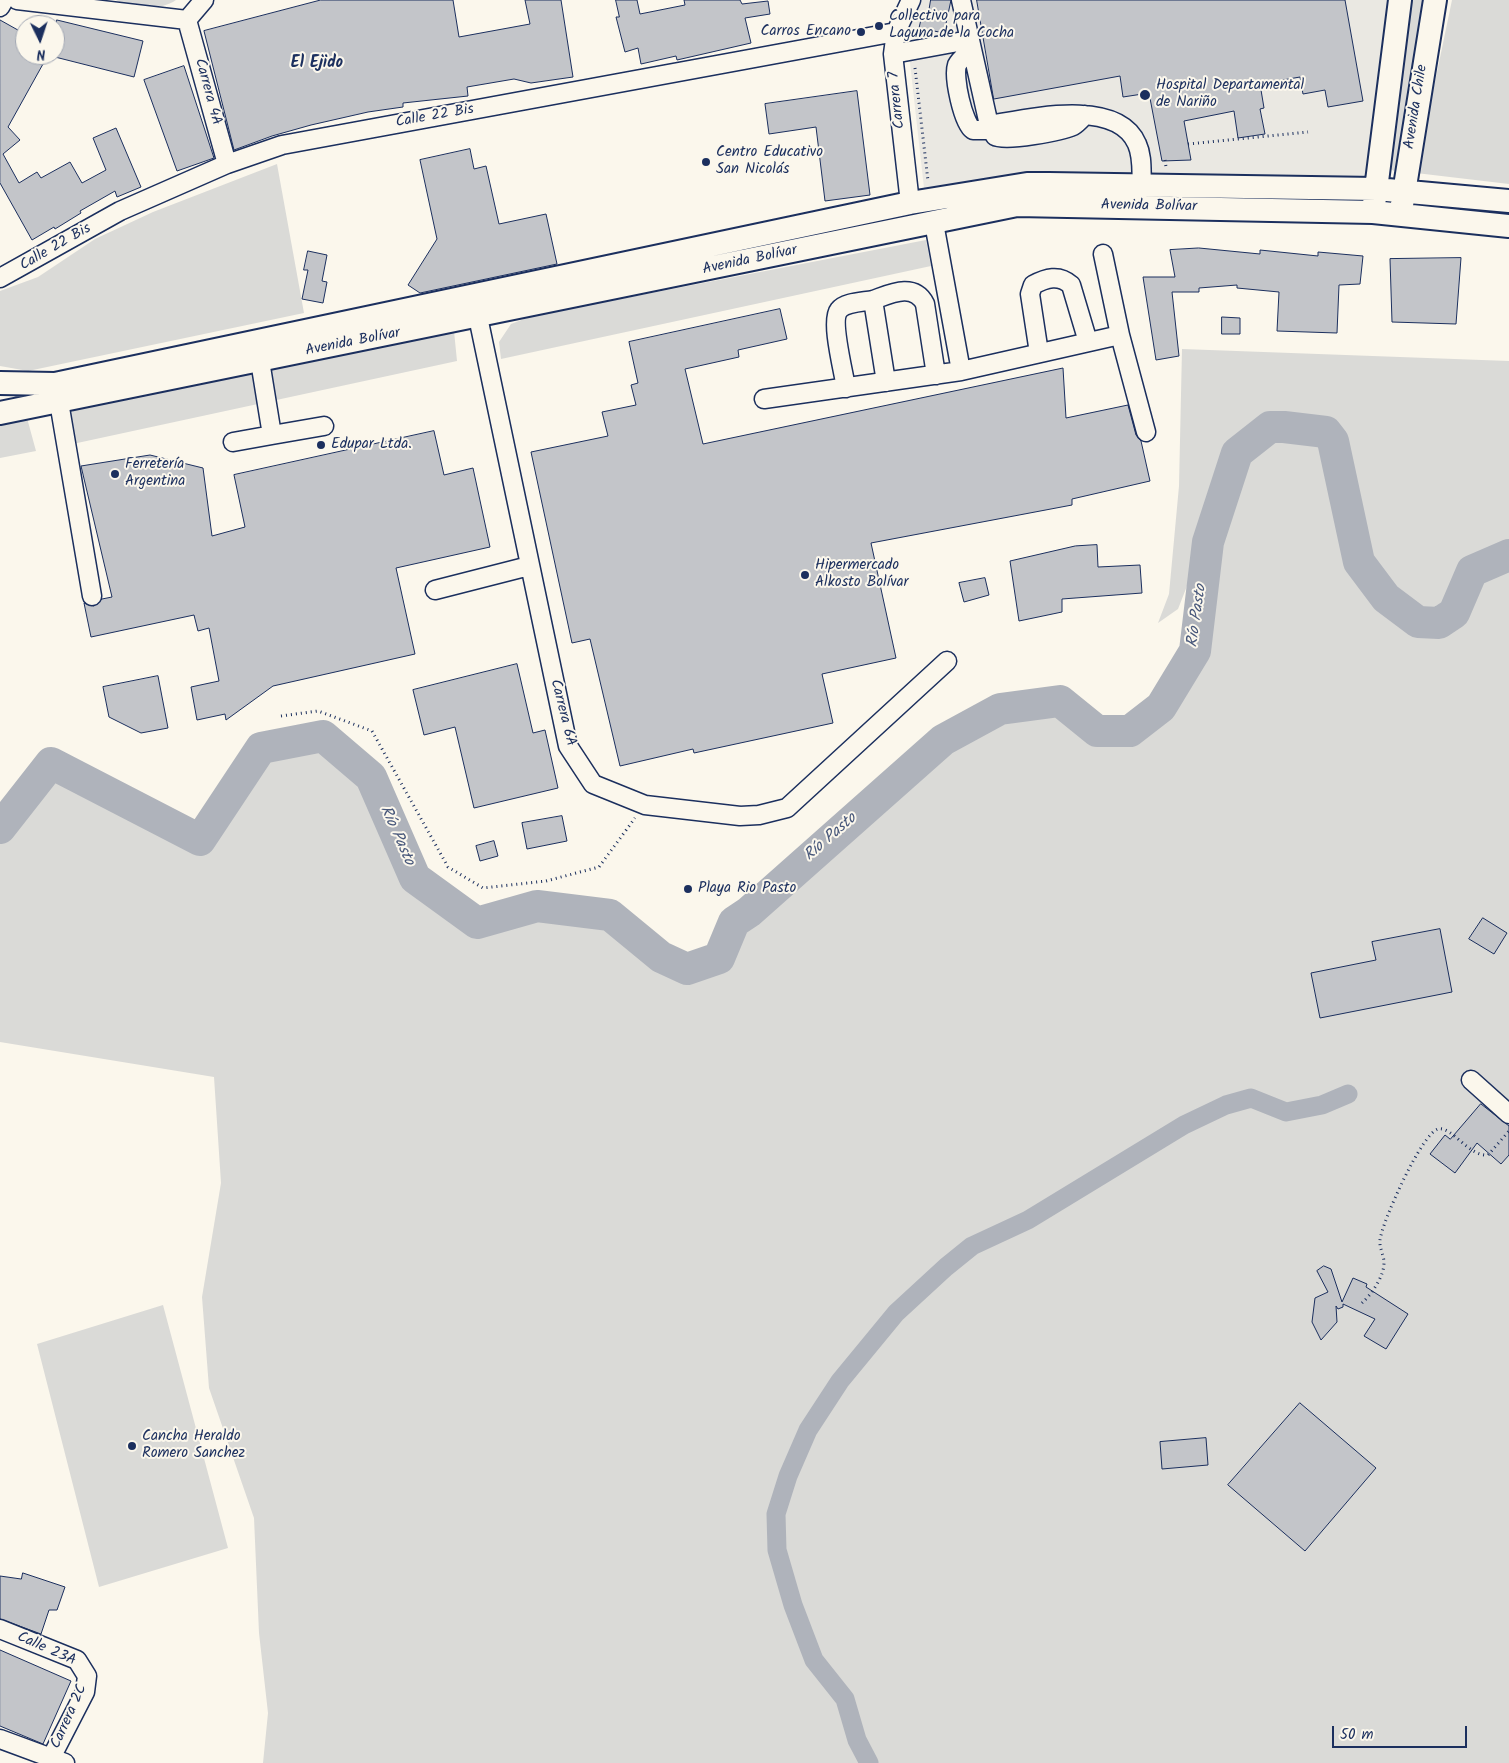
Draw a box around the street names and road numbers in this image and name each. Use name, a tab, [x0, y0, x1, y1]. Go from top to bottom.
street label: Carrera 4A	[189, 57, 225, 127]
street label: Avenida Chile	[1401, 63, 1433, 151]
street label: Carrera 7	[886, 70, 910, 130]
street label: Calle 22 Bis	[394, 101, 476, 133]
street label: Avenida Bolívar	[1101, 197, 1197, 217]
street label: Calle 22 Bis	[17, 220, 95, 276]
street label: Avenida Bolívar	[701, 242, 799, 280]
street label: Avenida Bolívar	[304, 325, 402, 361]
street label: Carrera 6A	[545, 678, 579, 748]
street label: Calle 23A	[14, 1629, 78, 1671]
street label: Carrera 2C	[48, 1682, 92, 1752]

